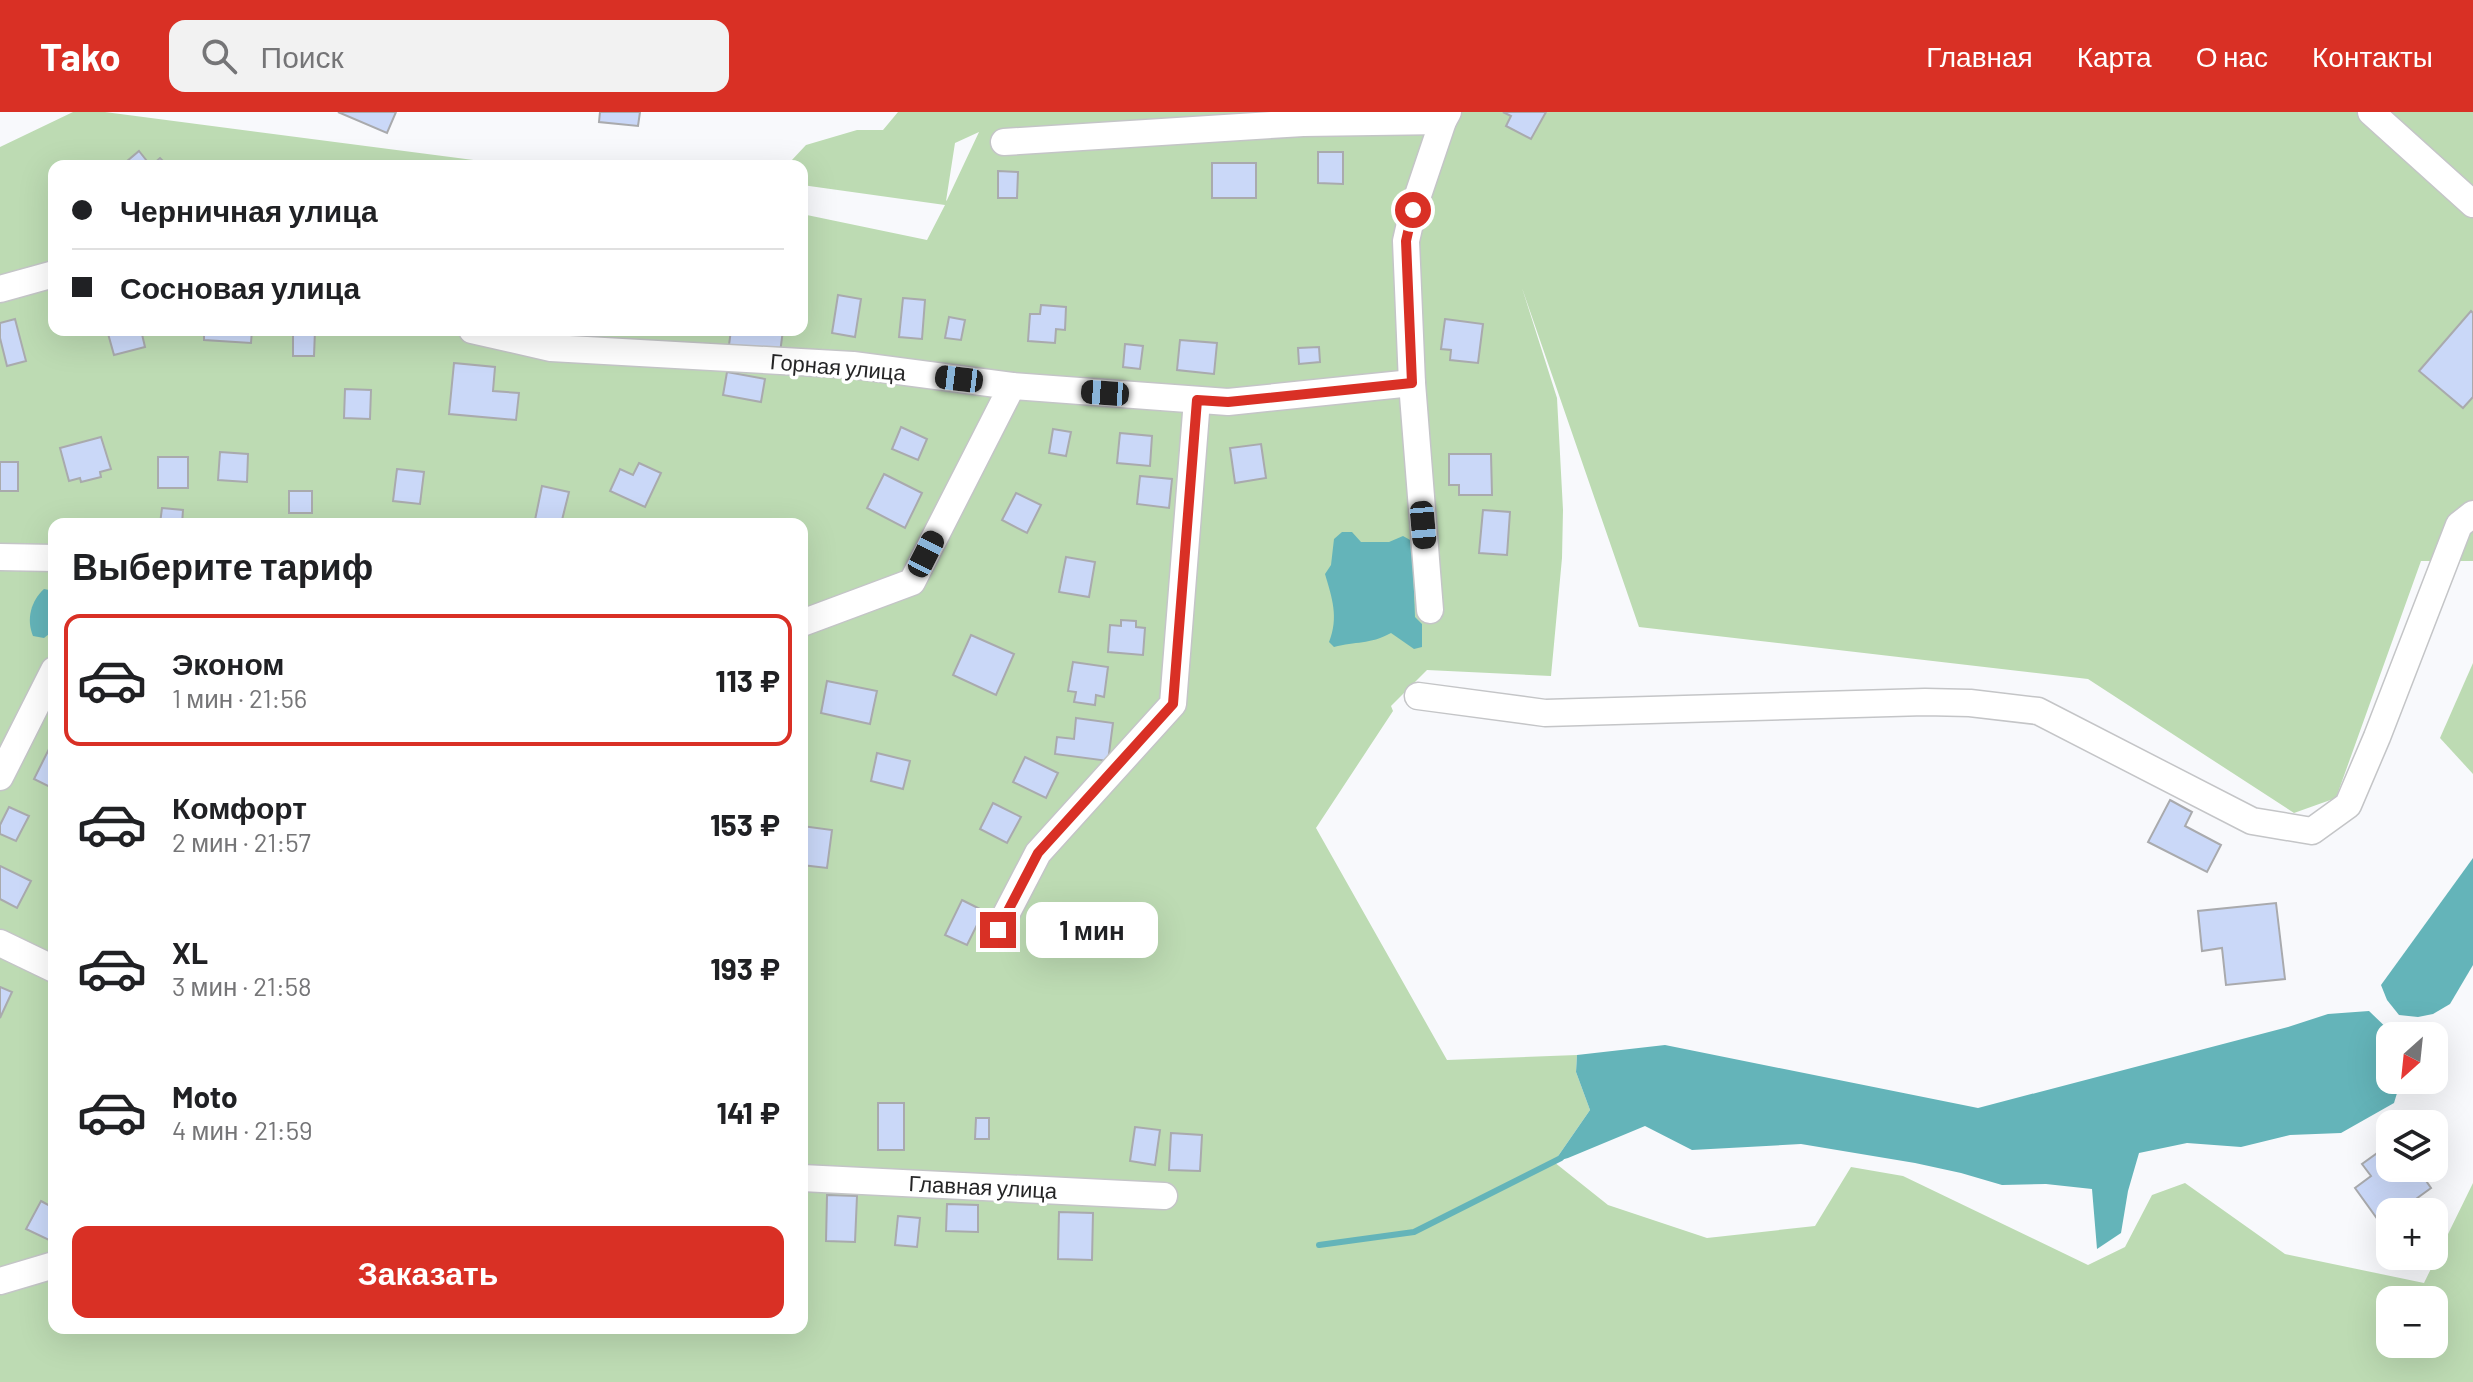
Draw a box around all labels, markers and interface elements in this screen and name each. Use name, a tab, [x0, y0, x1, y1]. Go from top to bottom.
search box	[169, 20, 729, 92]
text: Tako	[40, 33, 121, 79]
icon: search	[197, 34, 241, 78]
text: Поиск	[261, 38, 344, 74]
text: Главная	[1926, 39, 2033, 73]
text: Карта	[2077, 39, 2152, 73]
text: О нас	[2196, 39, 2268, 73]
text: Контакты	[2312, 39, 2433, 73]
text: Черничная улица	[120, 192, 378, 228]
route start	[1395, 192, 1431, 228]
text: Сосновая улица	[120, 269, 360, 305]
street label: Горная улица	[769, 347, 908, 386]
car	[934, 364, 984, 394]
car	[1080, 379, 1130, 407]
car	[1409, 500, 1437, 550]
car	[904, 527, 948, 581]
text: Выберите тариф	[72, 544, 373, 587]
icon: car	[76, 644, 148, 716]
text: Эконом	[172, 645, 285, 681]
text: 113 ₽	[715, 662, 780, 698]
text: 1 мин · 21:56	[172, 682, 307, 713]
icon: car	[76, 788, 148, 860]
text: Комфорт	[172, 789, 307, 825]
text: 153 ₽	[710, 806, 780, 842]
text: 2 мин · 21:57	[172, 826, 311, 857]
callout: 1 мин	[1026, 902, 1158, 958]
route end	[980, 912, 1016, 948]
text: 1 мин	[1059, 914, 1125, 945]
icon: car	[76, 932, 148, 1004]
text: XL	[172, 934, 208, 970]
text: 193 ₽	[710, 950, 780, 986]
text: 3 мин · 21:58	[172, 970, 312, 1001]
north arrow	[2376, 1022, 2448, 1094]
map controls	[2376, 1022, 2448, 1358]
icon: car	[76, 1076, 148, 1148]
text: Moto	[172, 1078, 238, 1114]
text: 141 ₽	[716, 1094, 780, 1130]
button: layers	[2376, 1110, 2448, 1182]
text: 4 мин · 21:59	[172, 1114, 313, 1145]
street label: Главная улица	[908, 1169, 1059, 1204]
button: +	[2376, 1198, 2448, 1270]
button: Заказать	[72, 1226, 784, 1318]
button: −	[2376, 1286, 2448, 1358]

